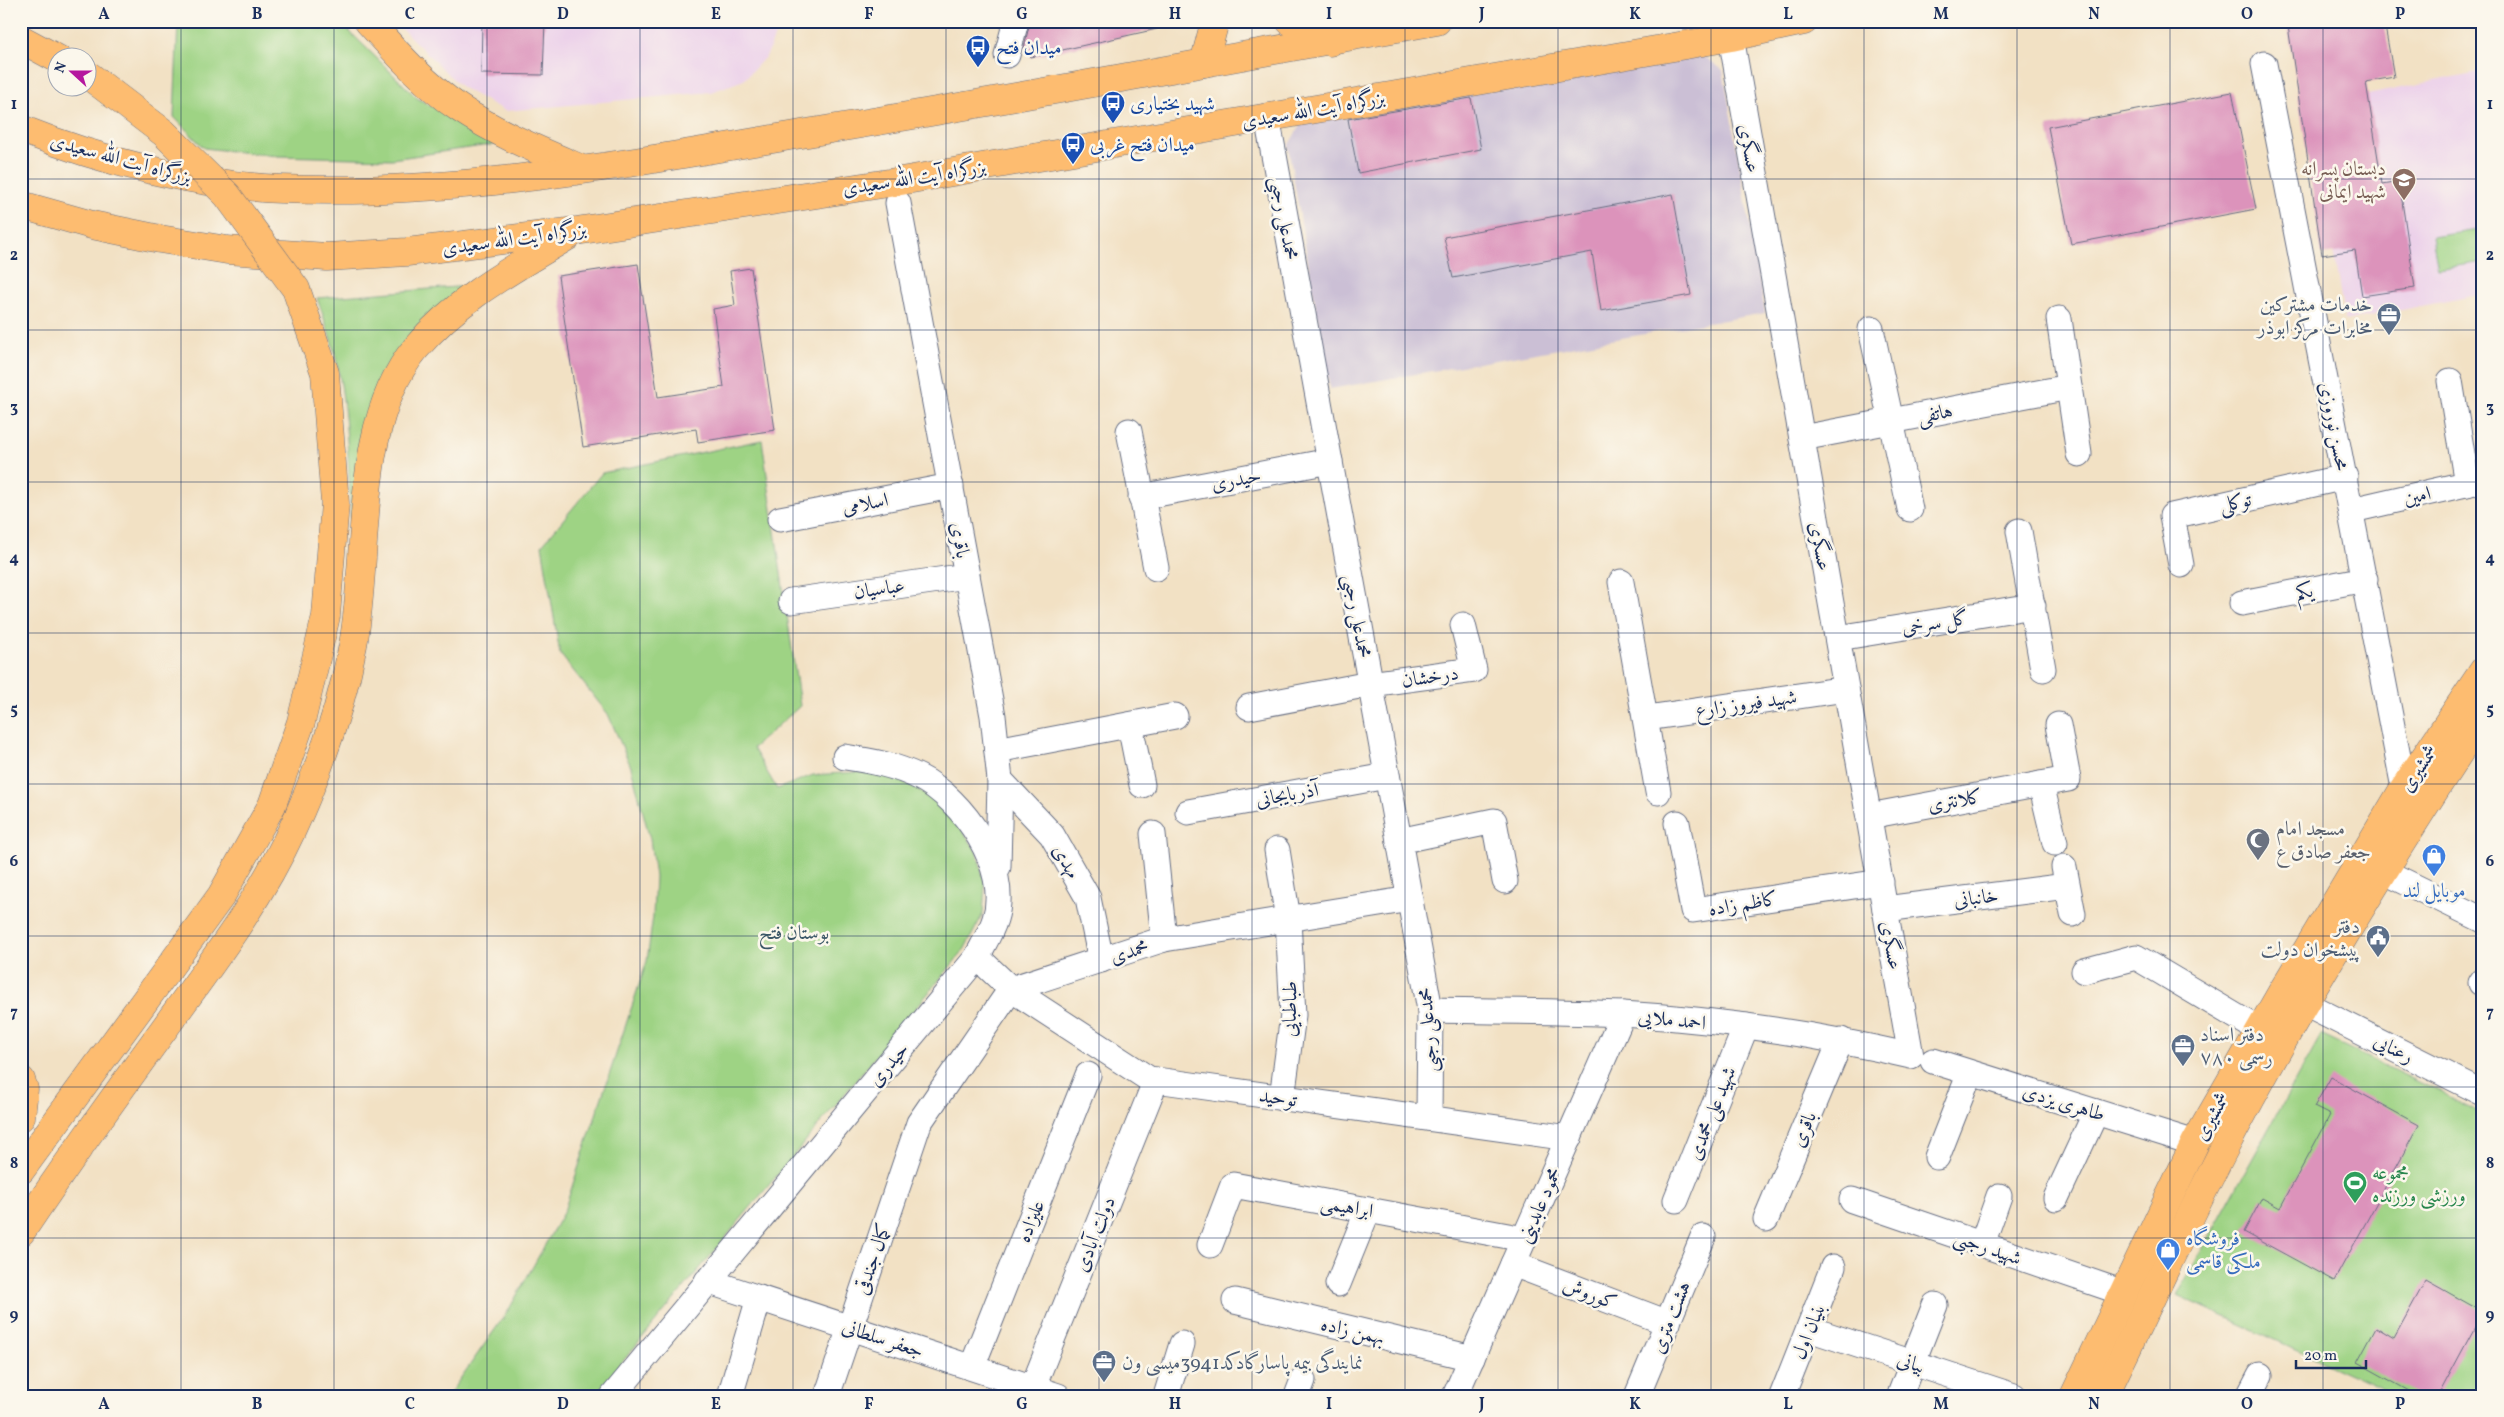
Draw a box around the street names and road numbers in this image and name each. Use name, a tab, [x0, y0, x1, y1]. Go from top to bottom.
street label: بزرگراه آیت الله سعیدی	[1239, 82, 1388, 137]
street label: عسگری	[1730, 122, 1766, 175]
street label: بزرگراه آیت الله سعیدی	[47, 125, 195, 192]
street label: بزرگراه آیت الله سعیدی	[840, 151, 989, 204]
street label: محمدعلی رجبی	[1261, 174, 1304, 263]
street label: بزرگراه آیت الله سعیدی	[440, 213, 589, 264]
street label: محسن نوروزی	[2311, 380, 2355, 473]
street label: هاتفی	[1915, 398, 1955, 432]
street label: حیدری	[1209, 462, 1264, 500]
street label: امین	[2401, 480, 2434, 514]
street label: اسلامی	[840, 487, 891, 523]
street label: توکلی	[2216, 487, 2255, 521]
street label: باقری	[942, 520, 976, 561]
street label: عسگری	[1801, 520, 1837, 573]
street label: محمدعلی رجبی	[1334, 572, 1377, 661]
street label: عباسیان	[852, 573, 907, 607]
street label: یکم	[2293, 577, 2317, 611]
street label: گل سرخی	[1900, 605, 1971, 643]
street label: درخشان	[1400, 660, 1461, 696]
street label: شهید فیروز زارع	[1694, 684, 1799, 728]
street label: شمشیری	[2394, 740, 2445, 798]
street label: آذربایجانی	[1254, 776, 1324, 815]
street label: کلانتری	[1926, 783, 1985, 821]
street label: مهدی	[1044, 840, 1086, 885]
street label: خانبانی	[1952, 882, 2000, 916]
street label: کاظم زاده	[1707, 886, 1781, 927]
street label: عسگری	[1872, 919, 1908, 972]
street label: محمدی	[1107, 934, 1153, 972]
street label: طباطبایی	[1277, 981, 1305, 1037]
street label: محمدعلی رجبی	[1413, 987, 1446, 1073]
street label: احمد ملایی	[1636, 1003, 1707, 1038]
street label: رعنایی	[2368, 1028, 2418, 1072]
street label: حیدری	[863, 1037, 917, 1094]
street label: شهید علی محمدی	[1681, 1063, 1744, 1165]
street label: طاهری یزدی	[2019, 1078, 2108, 1130]
street label: توحید	[1257, 1082, 1299, 1116]
street label: شمشیری	[2188, 1088, 2238, 1146]
street label: باقری	[1785, 1108, 1825, 1152]
street label: محمود عابدینی	[1512, 1163, 1570, 1248]
street label: ابراهیمی	[1318, 1190, 1375, 1226]
street label: دولت آبادی	[1068, 1193, 1124, 1277]
street label: علیزاده	[1011, 1196, 1053, 1247]
street label: کمال جندقی	[849, 1220, 899, 1299]
street label: شهید رجبی	[1949, 1224, 2025, 1274]
street label: کوروش	[1558, 1272, 1620, 1318]
street label: هشت متری	[1645, 1277, 1699, 1358]
street label: بنیان اول	[1786, 1299, 1834, 1364]
street label: بهمن زاده	[1318, 1311, 1387, 1353]
street label: جعفر سلطانی	[838, 1314, 927, 1366]
street label: بیانی	[1893, 1346, 1928, 1381]

